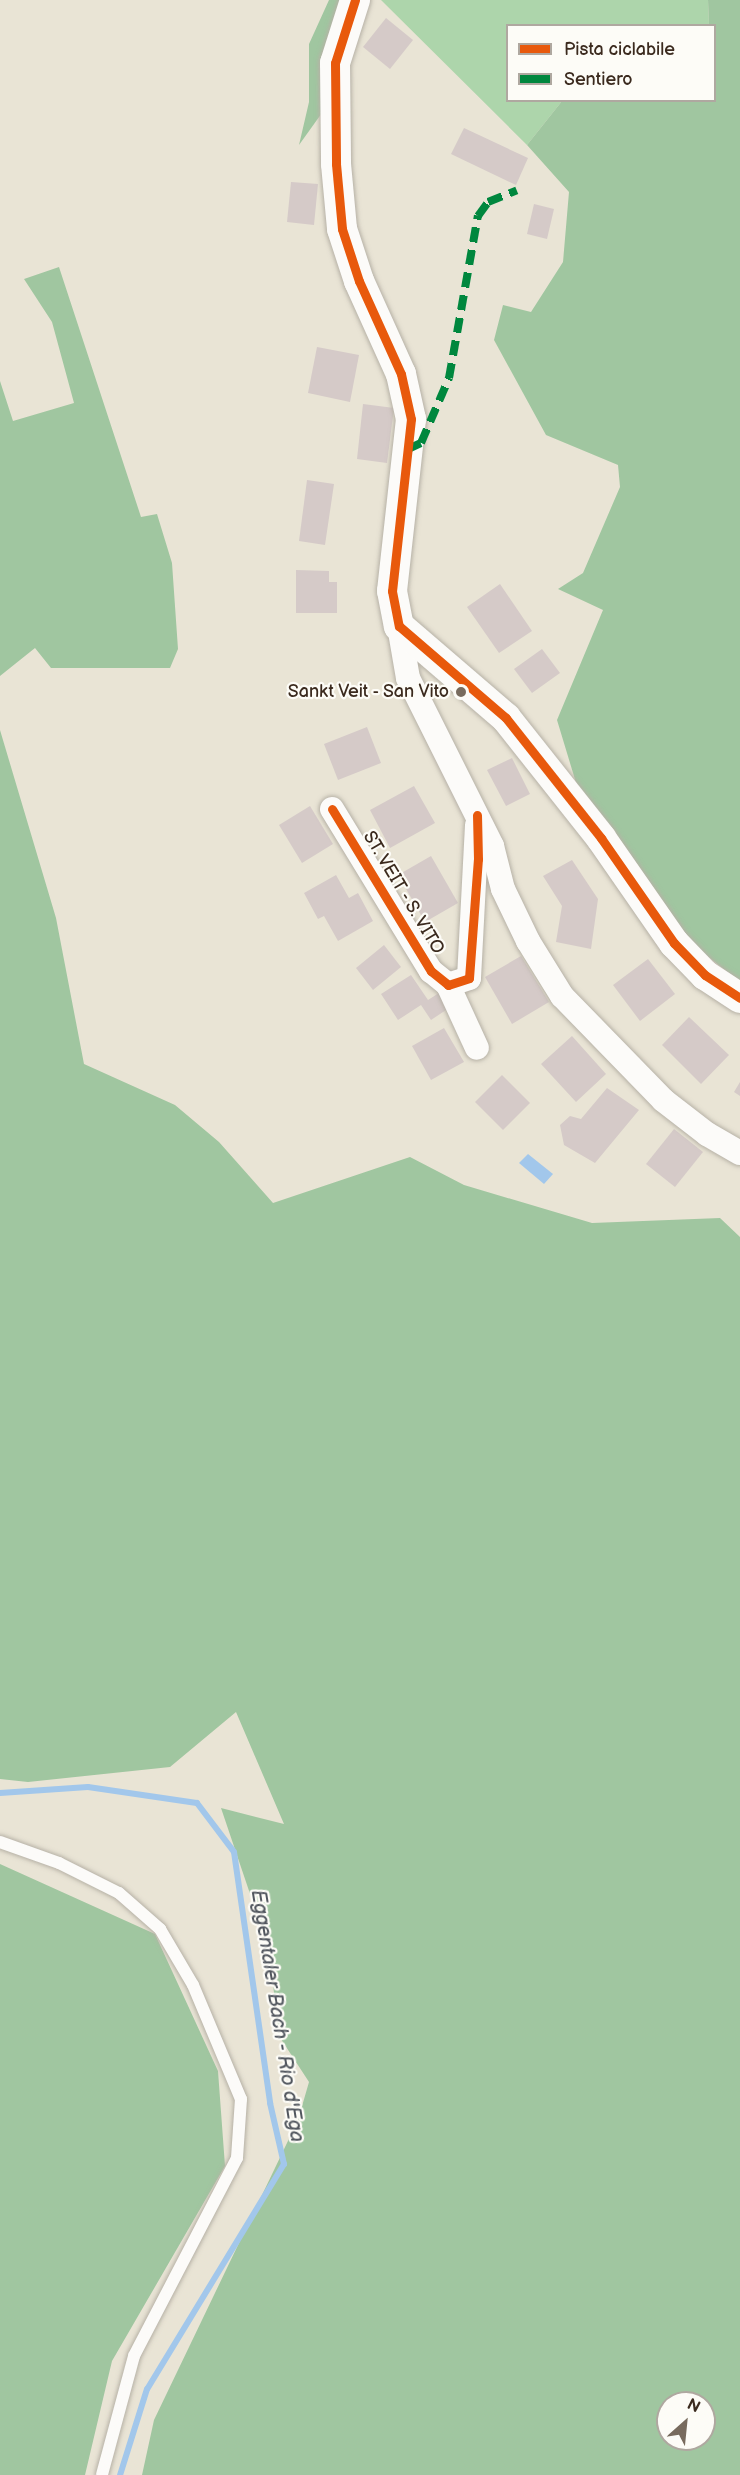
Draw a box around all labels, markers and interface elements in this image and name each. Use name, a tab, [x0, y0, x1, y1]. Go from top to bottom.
legend	[506, 24, 716, 102]
text: Pista ciclabile	[564, 39, 675, 60]
text: Sentiero	[564, 69, 633, 90]
place label: Sankt Veit - San Vito	[285, 681, 449, 703]
marker: Sankt Veit - San Vito	[454, 685, 468, 699]
street label: ST. VEIT - S. VITO	[357, 826, 449, 960]
water label: Eggentaler Bach - Rio d'Ega	[245, 1887, 309, 2145]
north arrow	[656, 2391, 716, 2451]
text: N	[684, 2395, 703, 2417]

